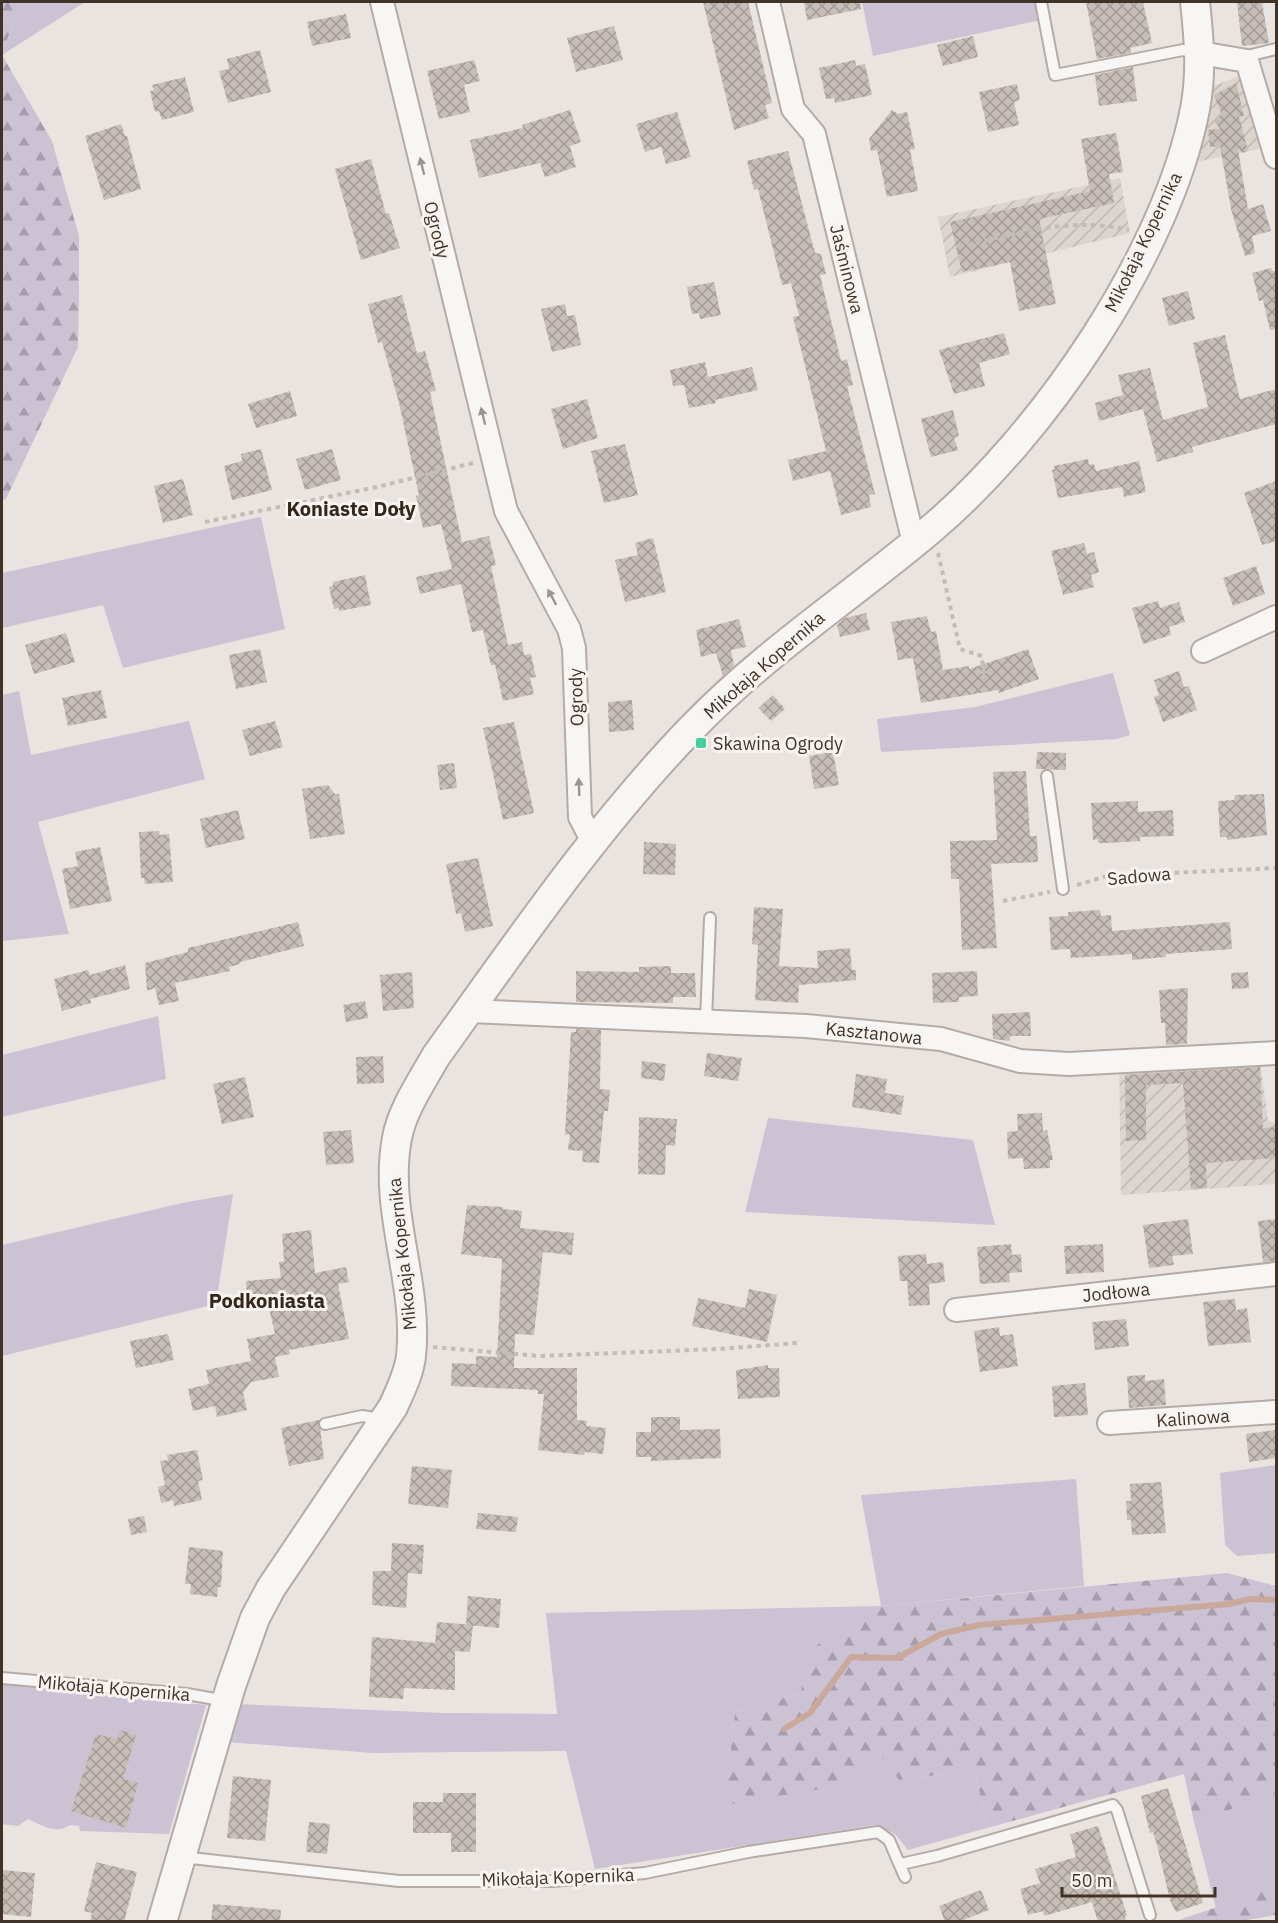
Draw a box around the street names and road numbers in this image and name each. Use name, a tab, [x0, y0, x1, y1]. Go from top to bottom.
street label: Mikołaja Kopernika	[1099, 168, 1187, 316]
street label: Ogrody	[419, 199, 455, 261]
street label: Jaśminowa	[825, 222, 869, 316]
street label: Mikołaja Kopernika	[699, 606, 830, 724]
street label: Ogrody	[563, 667, 589, 727]
street label: Sadowa	[1106, 862, 1172, 890]
street label: Kasztanowa	[825, 1016, 924, 1050]
street label: Mikołaja Kopernika	[383, 1176, 421, 1331]
street label: Jodłowa	[1081, 1277, 1151, 1307]
street label: Kalinowa	[1155, 1404, 1231, 1432]
street label: Mikołaja Kopernika	[37, 1670, 192, 1706]
street label: Mikołaja Kopernika	[481, 1863, 635, 1891]

